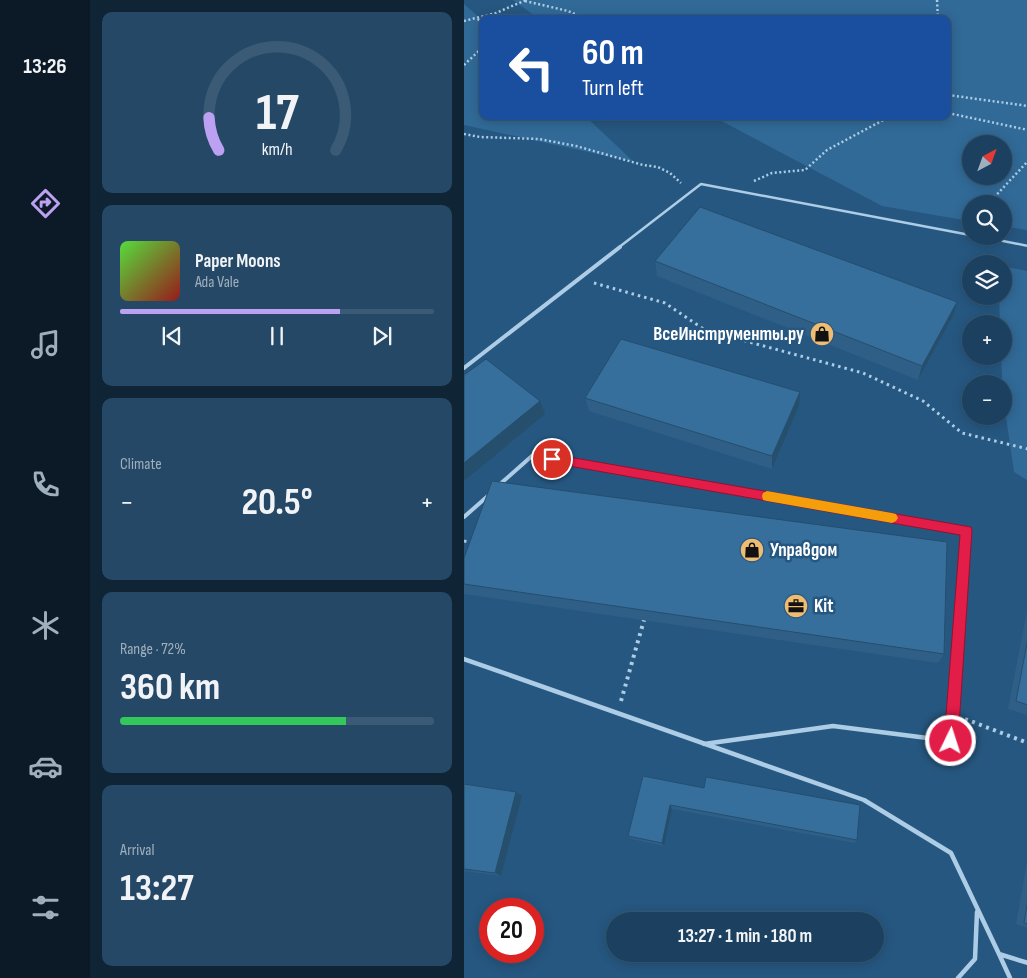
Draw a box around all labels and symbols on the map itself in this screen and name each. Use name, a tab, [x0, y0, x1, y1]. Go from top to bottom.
north arrow	[962, 135, 1012, 185]
shop icon: ВсеИнструменты.ру	[809, 321, 835, 347]
place label: ВсеИнструменты.ру	[653, 323, 804, 346]
pin	[531, 438, 573, 480]
shop icon: Управдом	[739, 537, 765, 563]
place label: Управдом	[770, 539, 837, 562]
office icon: Kit	[783, 593, 809, 619]
place label: Kit	[814, 595, 834, 618]
position arrow	[924, 714, 976, 766]
speed limit sign: 20	[479, 898, 544, 963]

